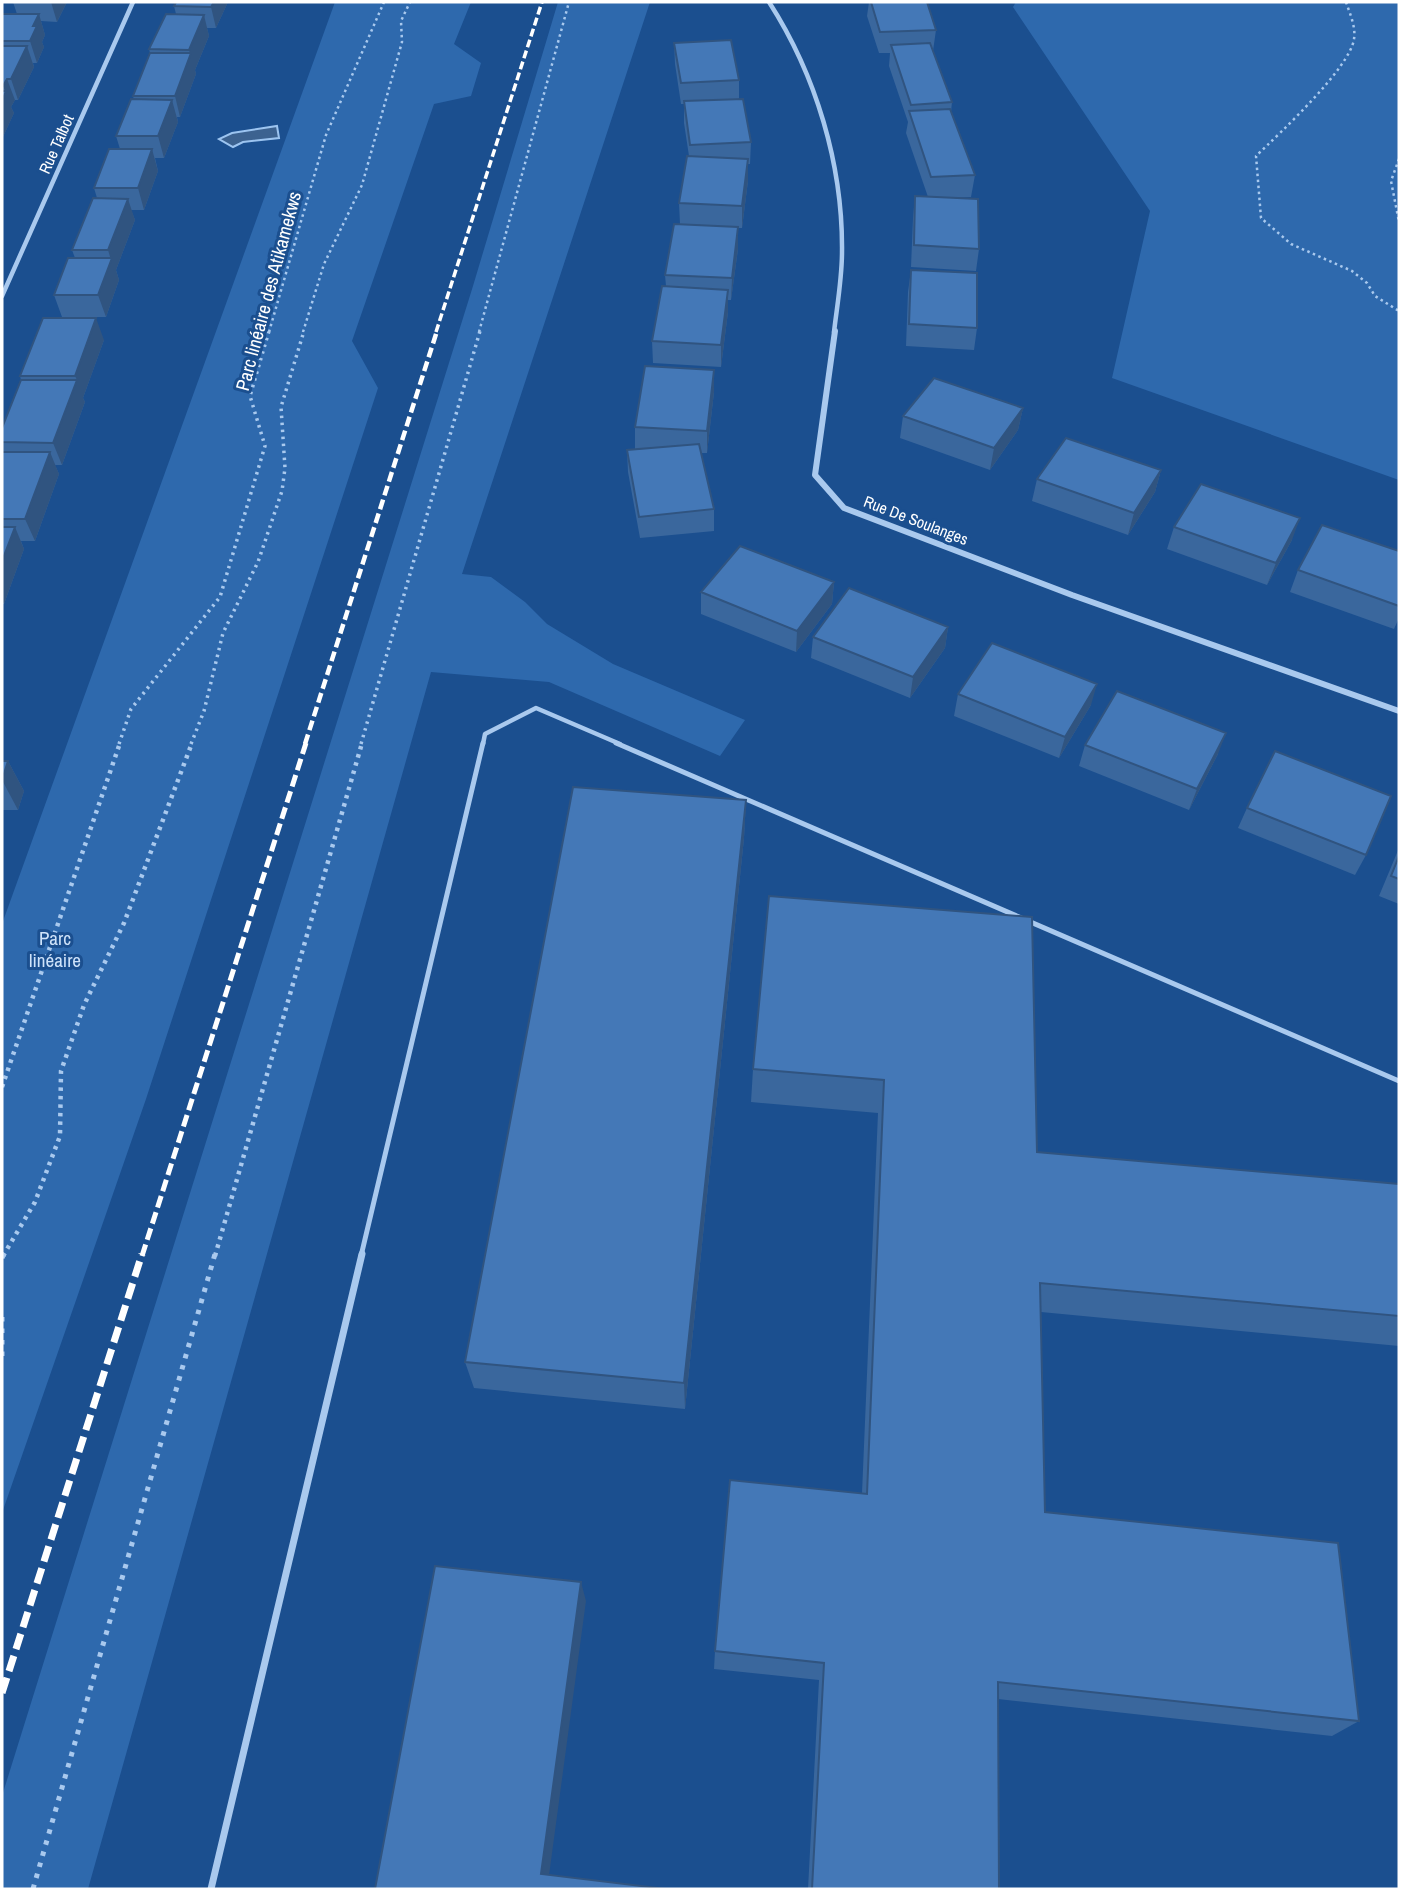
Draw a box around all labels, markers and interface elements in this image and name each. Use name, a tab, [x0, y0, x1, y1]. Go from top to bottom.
street label: Rue Talbot	[33, 111, 79, 177]
street label: Parc linéaire des Atikamekws	[229, 188, 307, 393]
street label: Rue De Soulanges	[861, 490, 971, 550]
park label: Parc linéaire	[29, 925, 81, 973]

